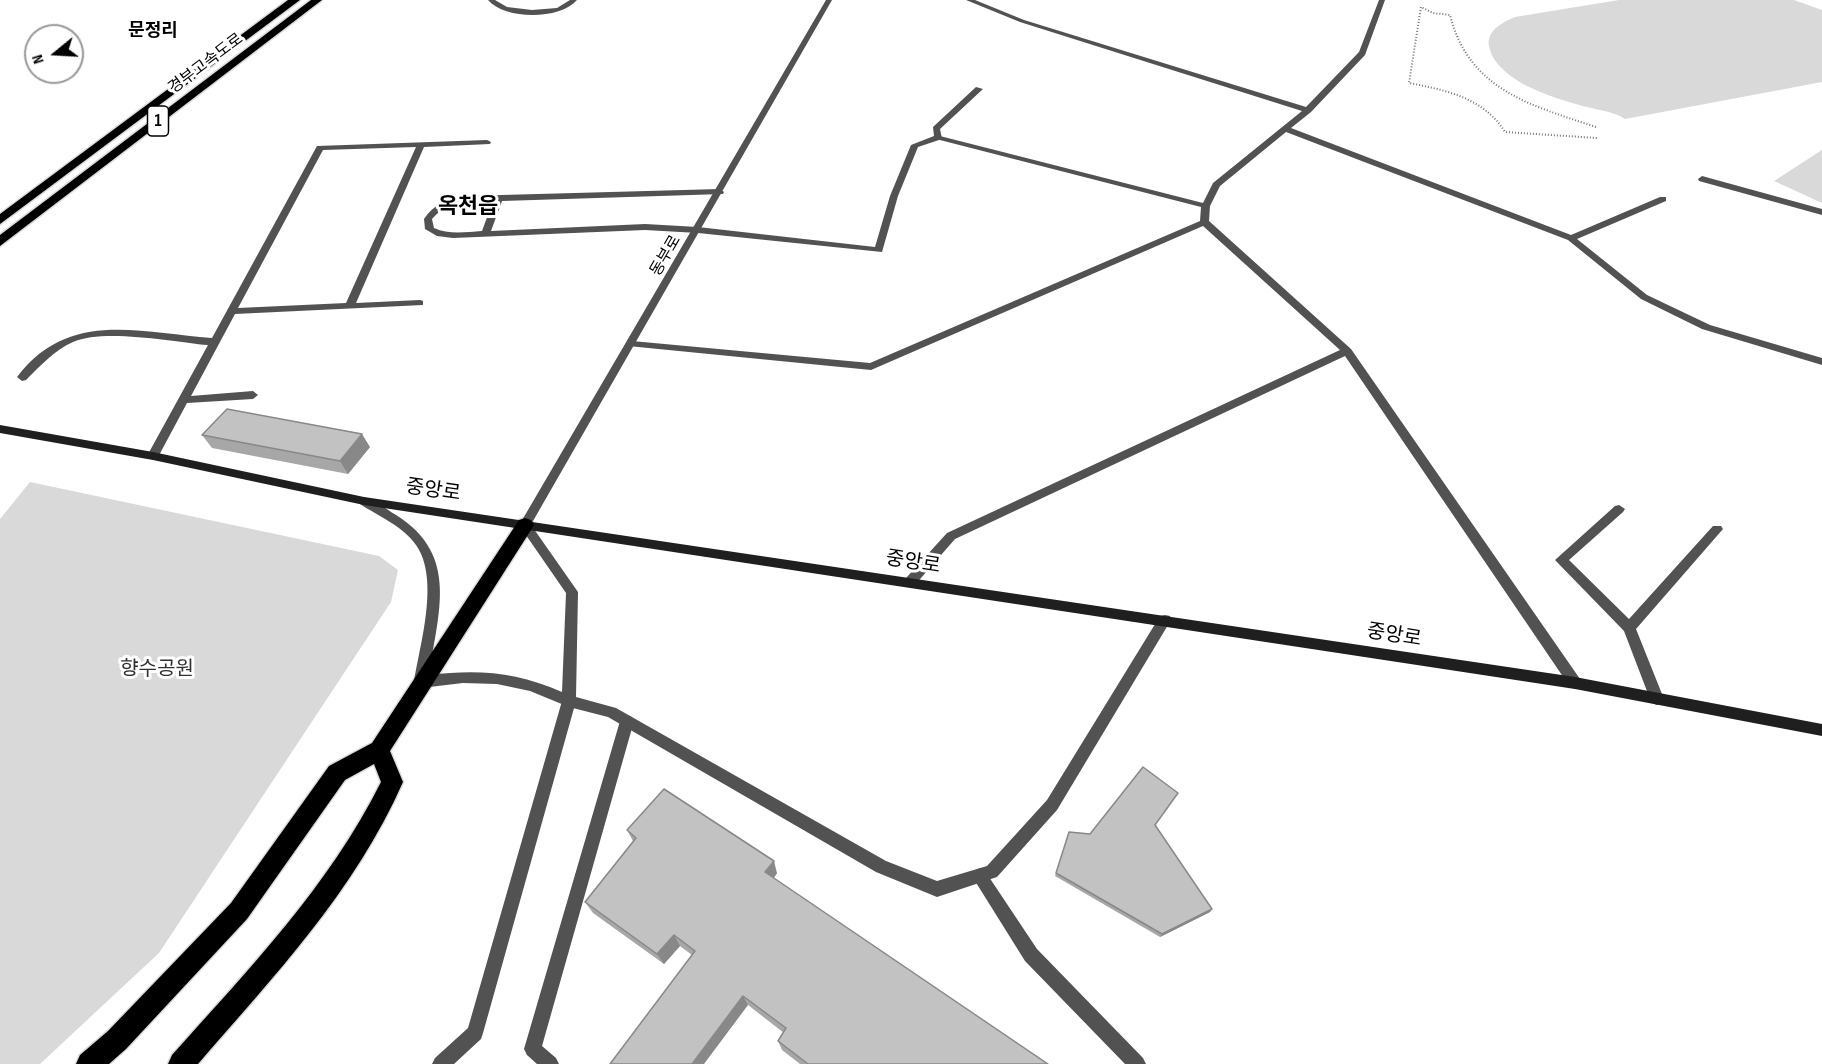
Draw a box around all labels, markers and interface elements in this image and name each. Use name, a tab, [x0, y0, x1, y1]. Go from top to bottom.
district label: 문정리	[128, 20, 178, 42]
north arrow	[24, 24, 84, 84]
street label: 경부고속도로	[165, 30, 247, 98]
text: N	[28, 52, 49, 66]
road number: 1	[148, 106, 168, 136]
district label: 옥천읍	[438, 194, 498, 220]
street label: 동부로	[647, 232, 685, 280]
street label: 중앙로	[404, 475, 462, 507]
street label: 중앙로	[884, 547, 942, 579]
street label: 중앙로	[1365, 620, 1423, 652]
park label: 향수공원	[120, 658, 194, 682]

